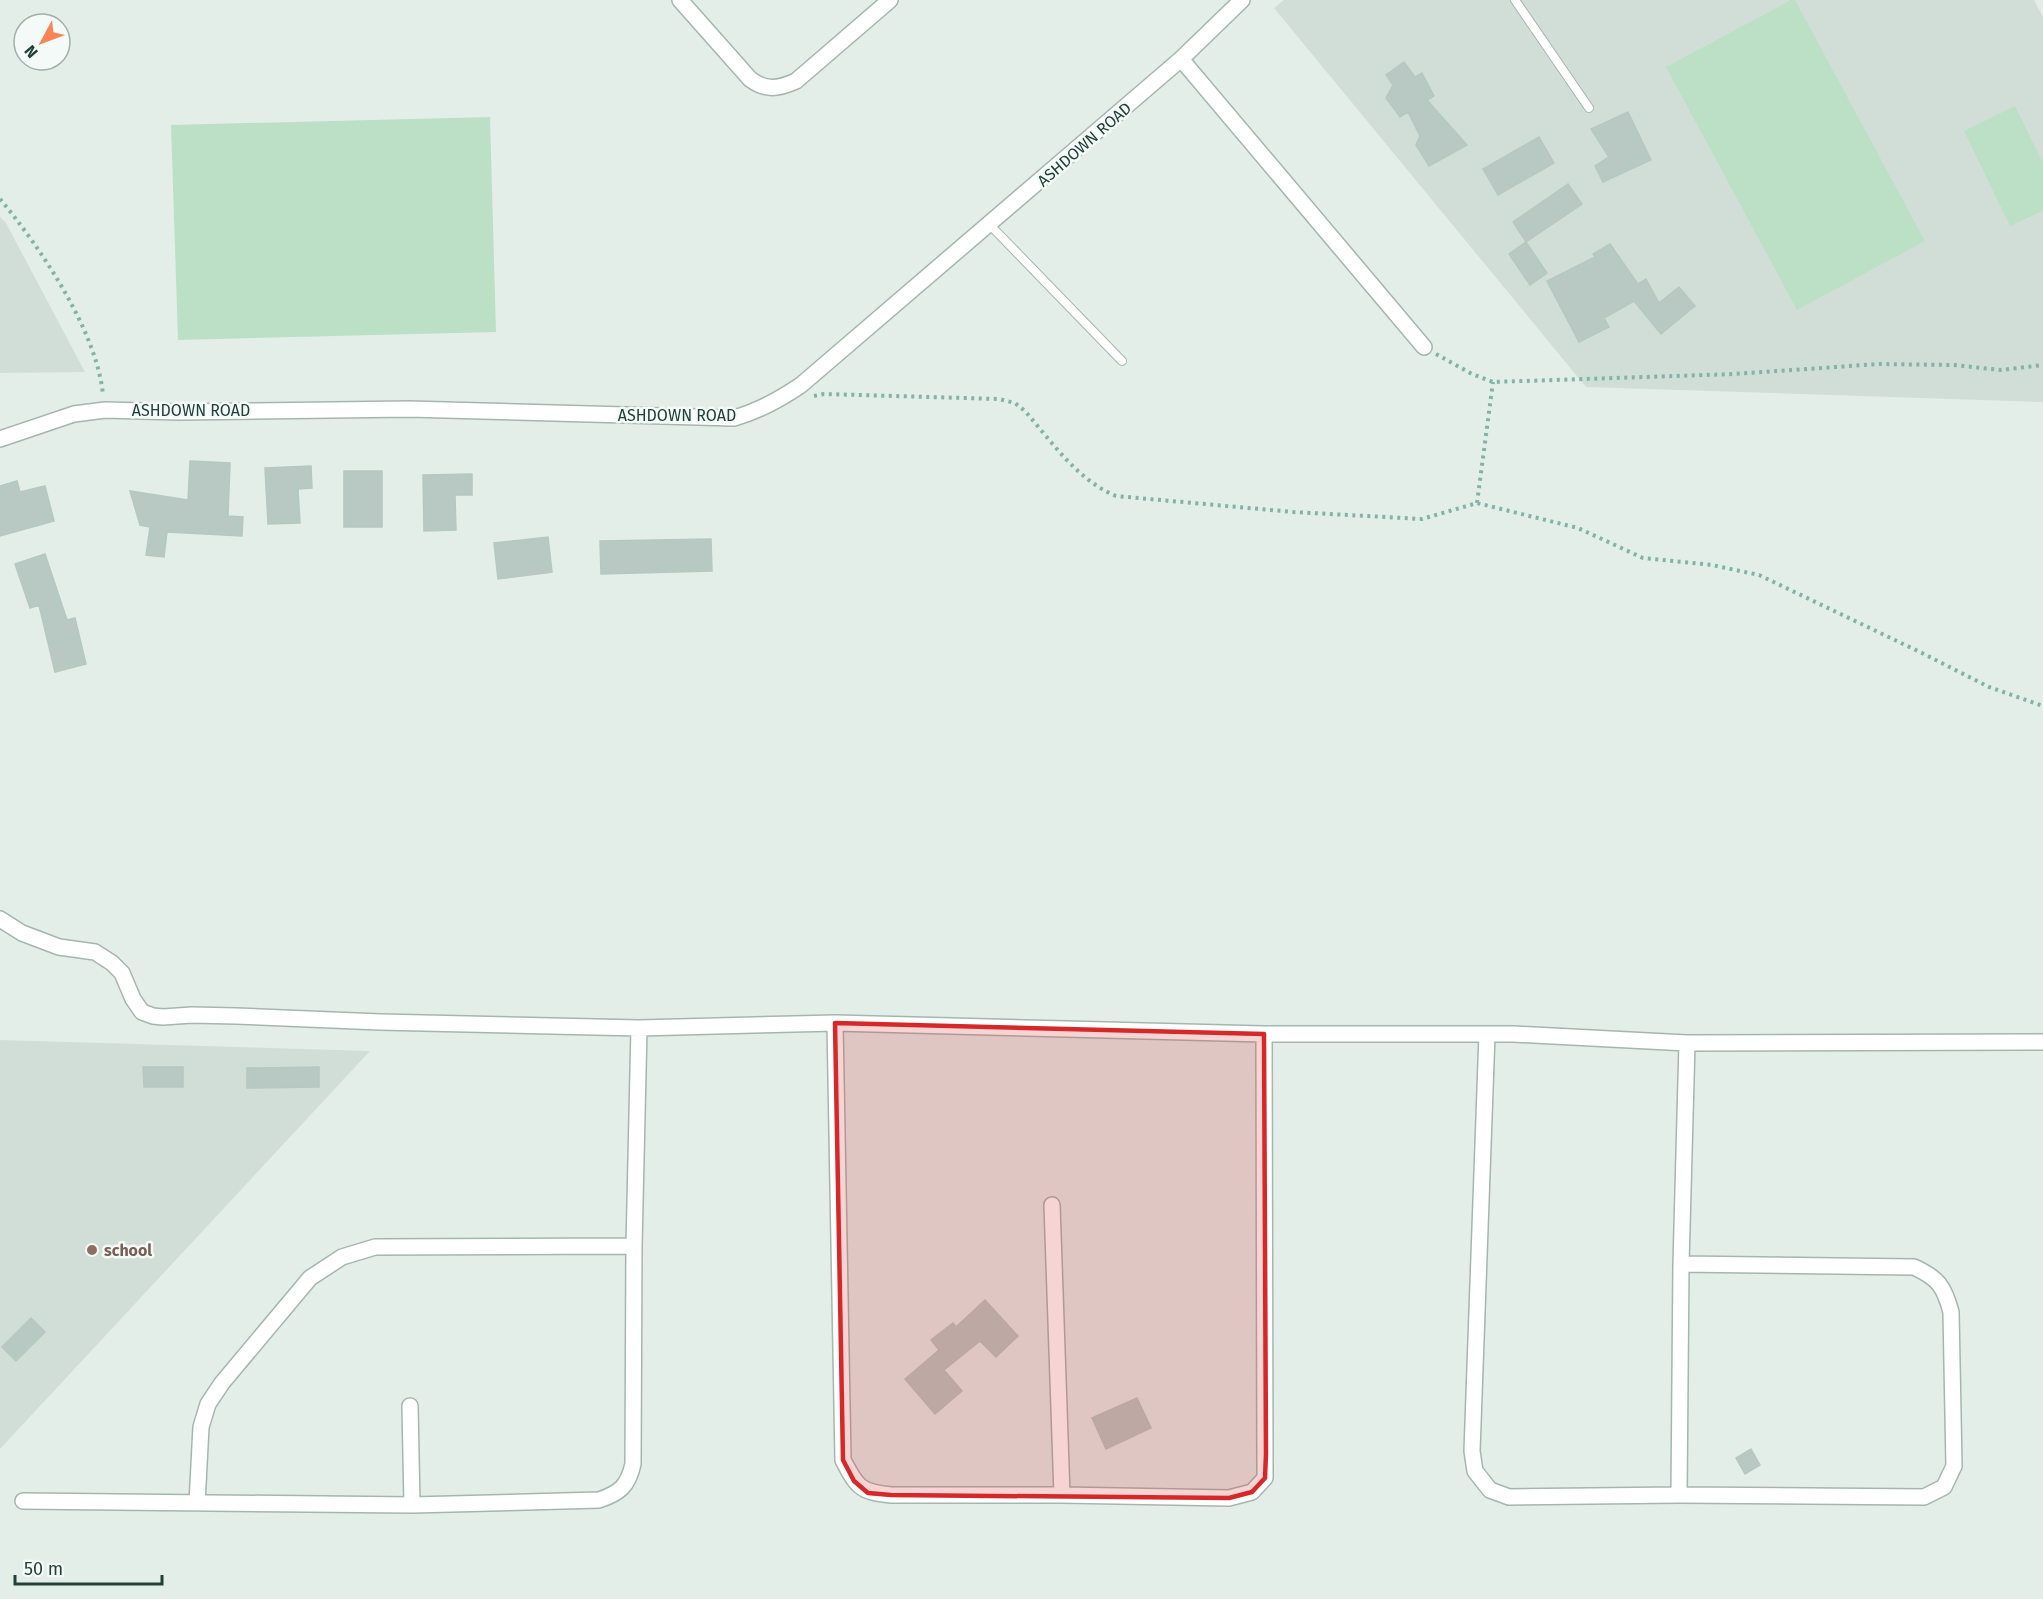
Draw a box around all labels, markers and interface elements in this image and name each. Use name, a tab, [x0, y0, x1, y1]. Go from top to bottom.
north arrow	[12, 12, 72, 72]
text: N	[20, 41, 42, 62]
street label: ASHDOWN ROAD	[1033, 98, 1135, 190]
street label: ASHDOWN ROAD	[132, 401, 250, 420]
street label: ASHDOWN ROAD	[618, 406, 736, 425]
place label: school	[104, 1241, 152, 1260]
marker: school	[85, 1243, 99, 1257]
scale bar	[15, 1548, 162, 1586]
text: 50 m	[24, 1558, 63, 1580]

